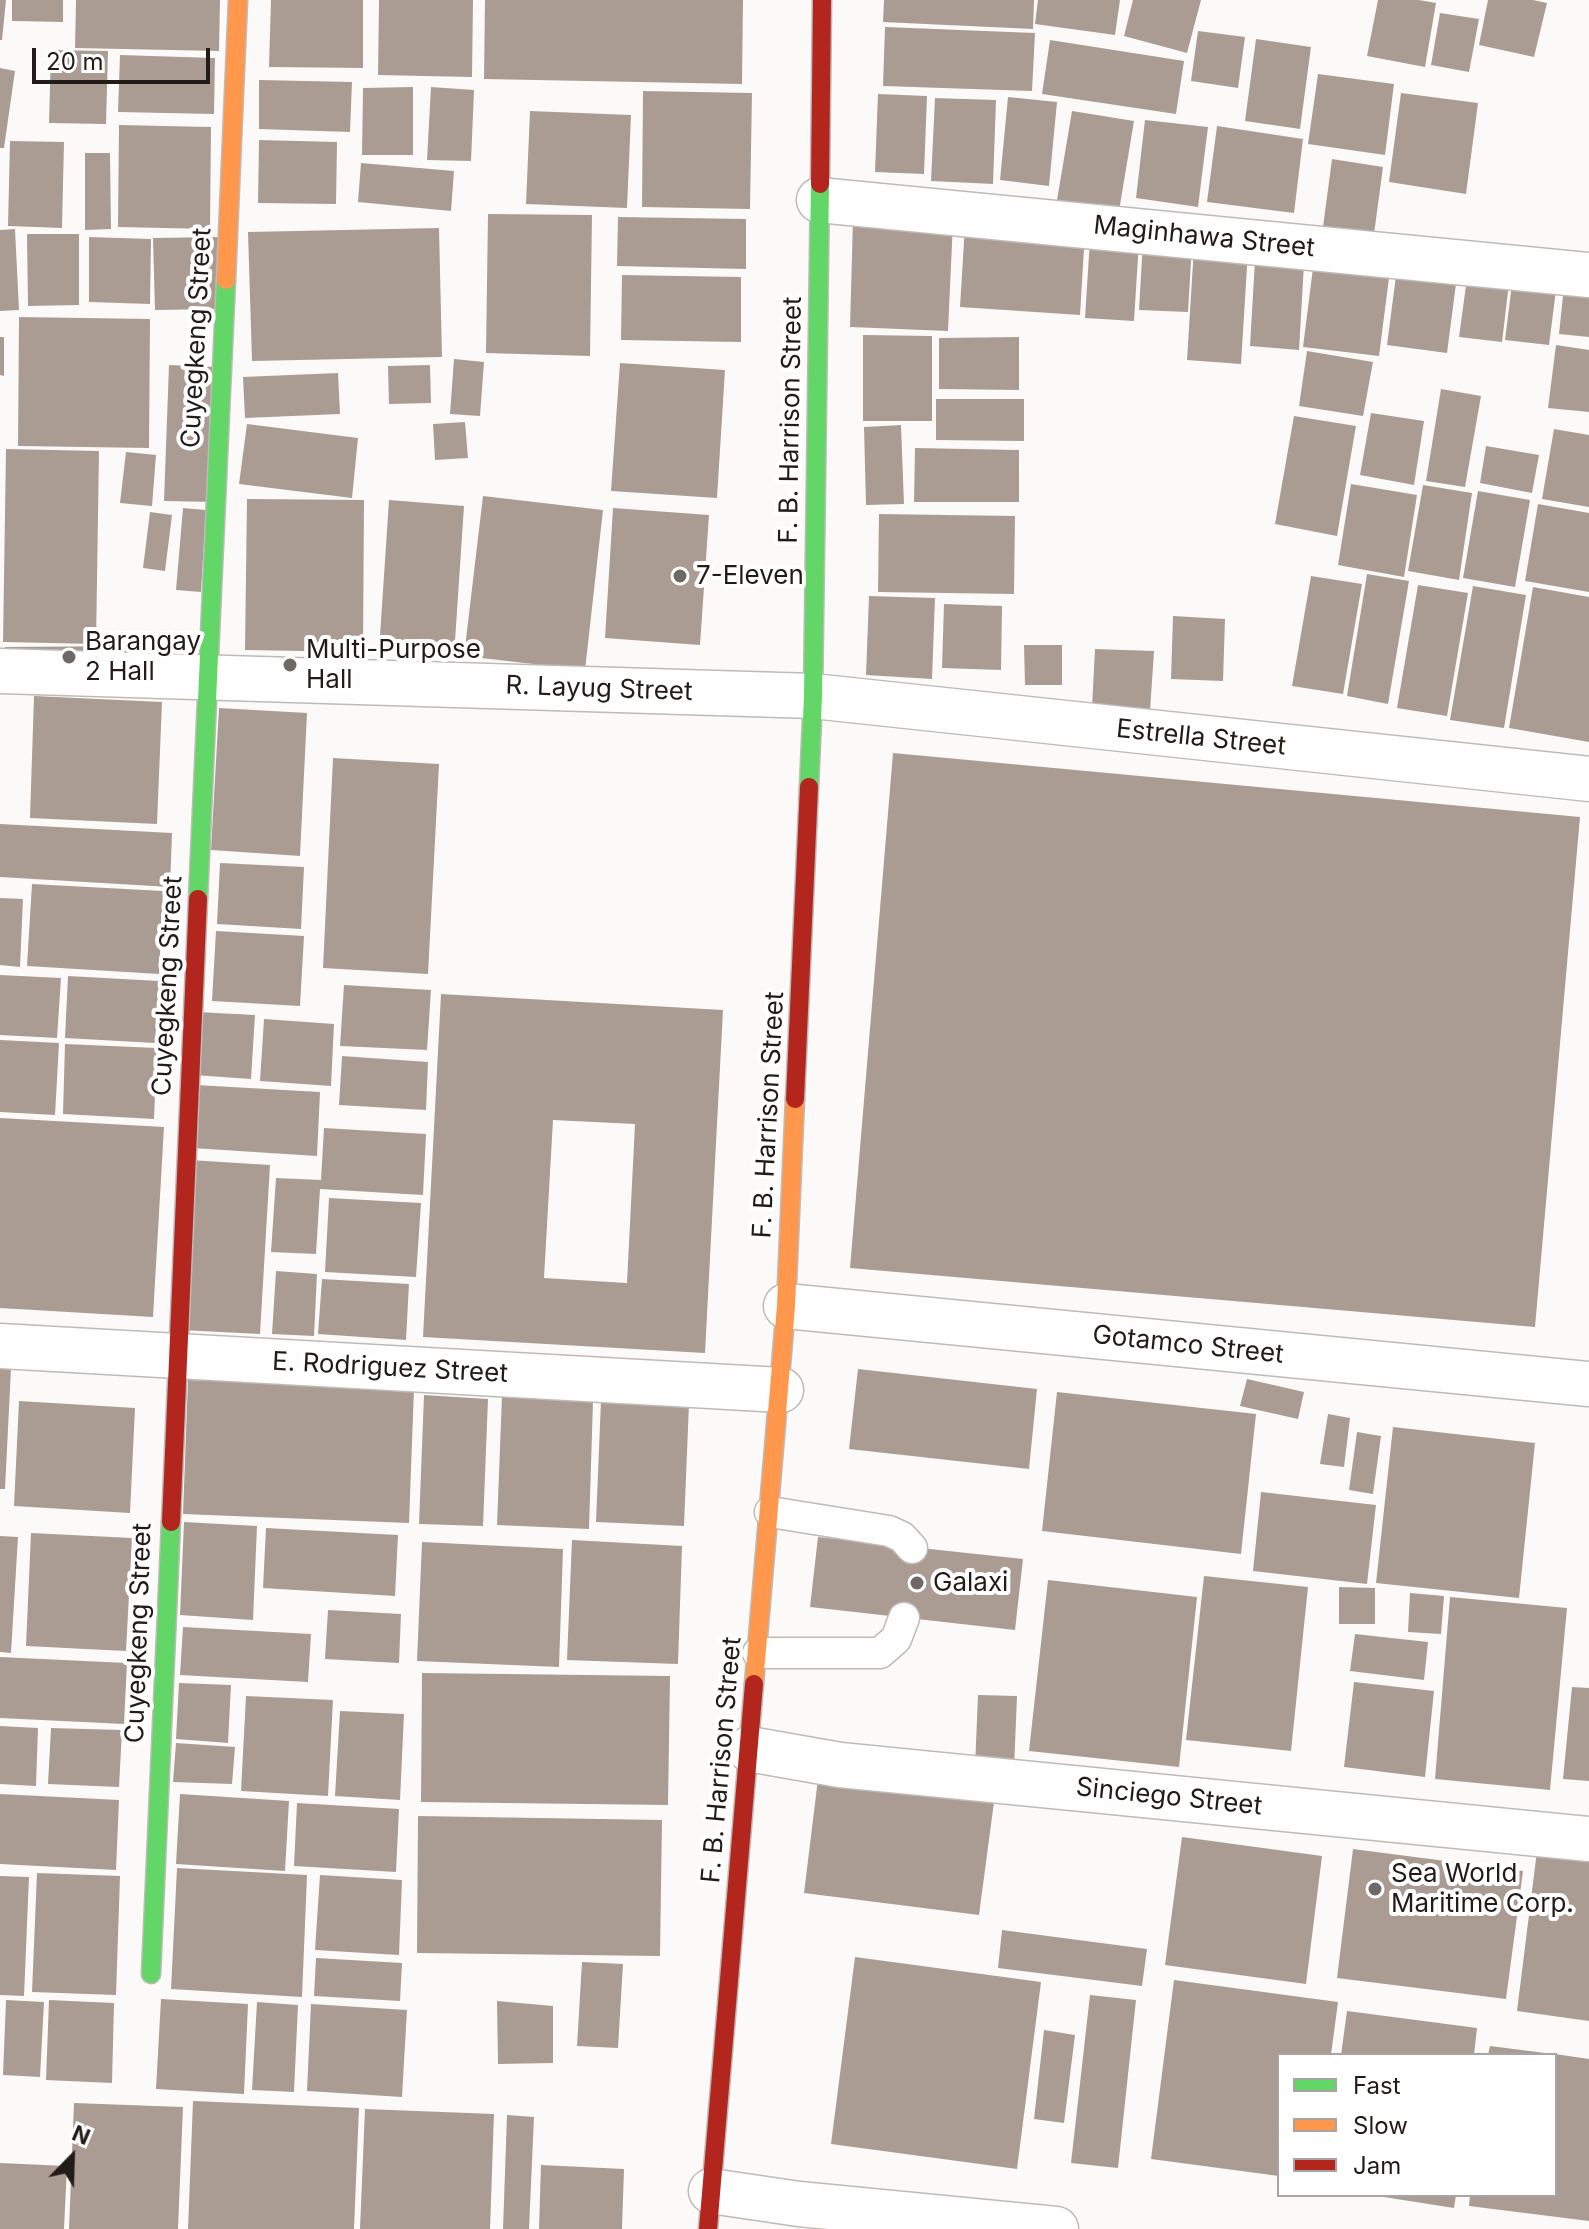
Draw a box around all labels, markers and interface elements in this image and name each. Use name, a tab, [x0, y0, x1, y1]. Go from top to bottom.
scale bar	[36, 32, 214, 82]
text: 20 m	[46, 47, 104, 76]
street label: Maginhawa Street	[1092, 210, 1316, 264]
street label: Cuyegkeng Street	[176, 227, 218, 449]
street label: F. B. Harrison Street	[773, 296, 809, 544]
place label: 7-Eleven	[696, 560, 804, 592]
marker: 7-Eleven	[671, 567, 689, 585]
place label: Barangay 2 Hall	[85, 626, 201, 688]
place label: Multi-Purpose Hall	[306, 634, 481, 696]
marker: Barangay 2 Hall	[60, 648, 78, 666]
marker: Multi-Purpose Hall	[281, 656, 299, 674]
street label: R. Layug Street	[505, 670, 693, 708]
street label: Estrella Street	[1115, 714, 1287, 762]
street label: Cuyegkeng Street	[147, 875, 189, 1097]
street label: F. B. Harrison Street	[747, 991, 791, 1239]
street label: Gotamco Street	[1091, 1319, 1285, 1371]
street label: E. Rodriguez Street	[271, 1346, 509, 1390]
street label: Cuyegkeng Street	[120, 1522, 158, 1744]
place label: Galaxi	[933, 1567, 1008, 1599]
marker: Galaxi	[908, 1574, 926, 1592]
street label: F. B. Harrison Street	[696, 1636, 748, 1884]
street label: Sinciego Street	[1074, 1772, 1264, 1822]
place label: Sea World Maritime Corp.	[1391, 1858, 1574, 1920]
marker: Sea World Maritime Corp.	[1366, 1880, 1384, 1898]
legend	[1277, 2053, 1557, 2197]
text: Fast	[1353, 2071, 1401, 2100]
text: Slow	[1353, 2111, 1408, 2140]
north arrow	[32, 2117, 112, 2197]
text: N	[69, 2120, 94, 2150]
text: Jam	[1353, 2151, 1401, 2180]

